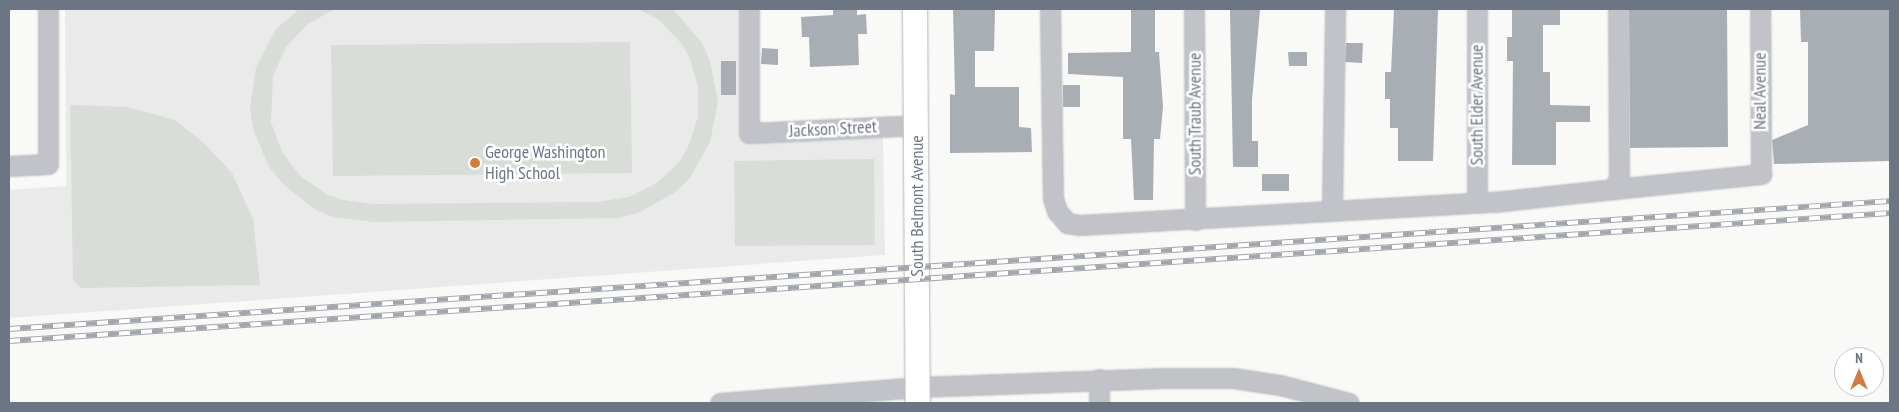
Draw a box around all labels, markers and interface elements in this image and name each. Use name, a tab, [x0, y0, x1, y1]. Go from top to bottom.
street label: South Elder Avenue	[1466, 44, 1488, 166]
street label: South Traub Avenue	[1184, 52, 1206, 176]
street label: Neal Avenue	[1749, 52, 1771, 130]
street label: Jackson Street	[789, 116, 877, 142]
street label: South Belmont Avenue	[906, 135, 928, 277]
place label: George Washington High School	[485, 142, 606, 184]
marker: George Washington High School	[469, 157, 481, 169]
north arrow	[1834, 347, 1884, 397]
text: N	[1855, 349, 1863, 367]

